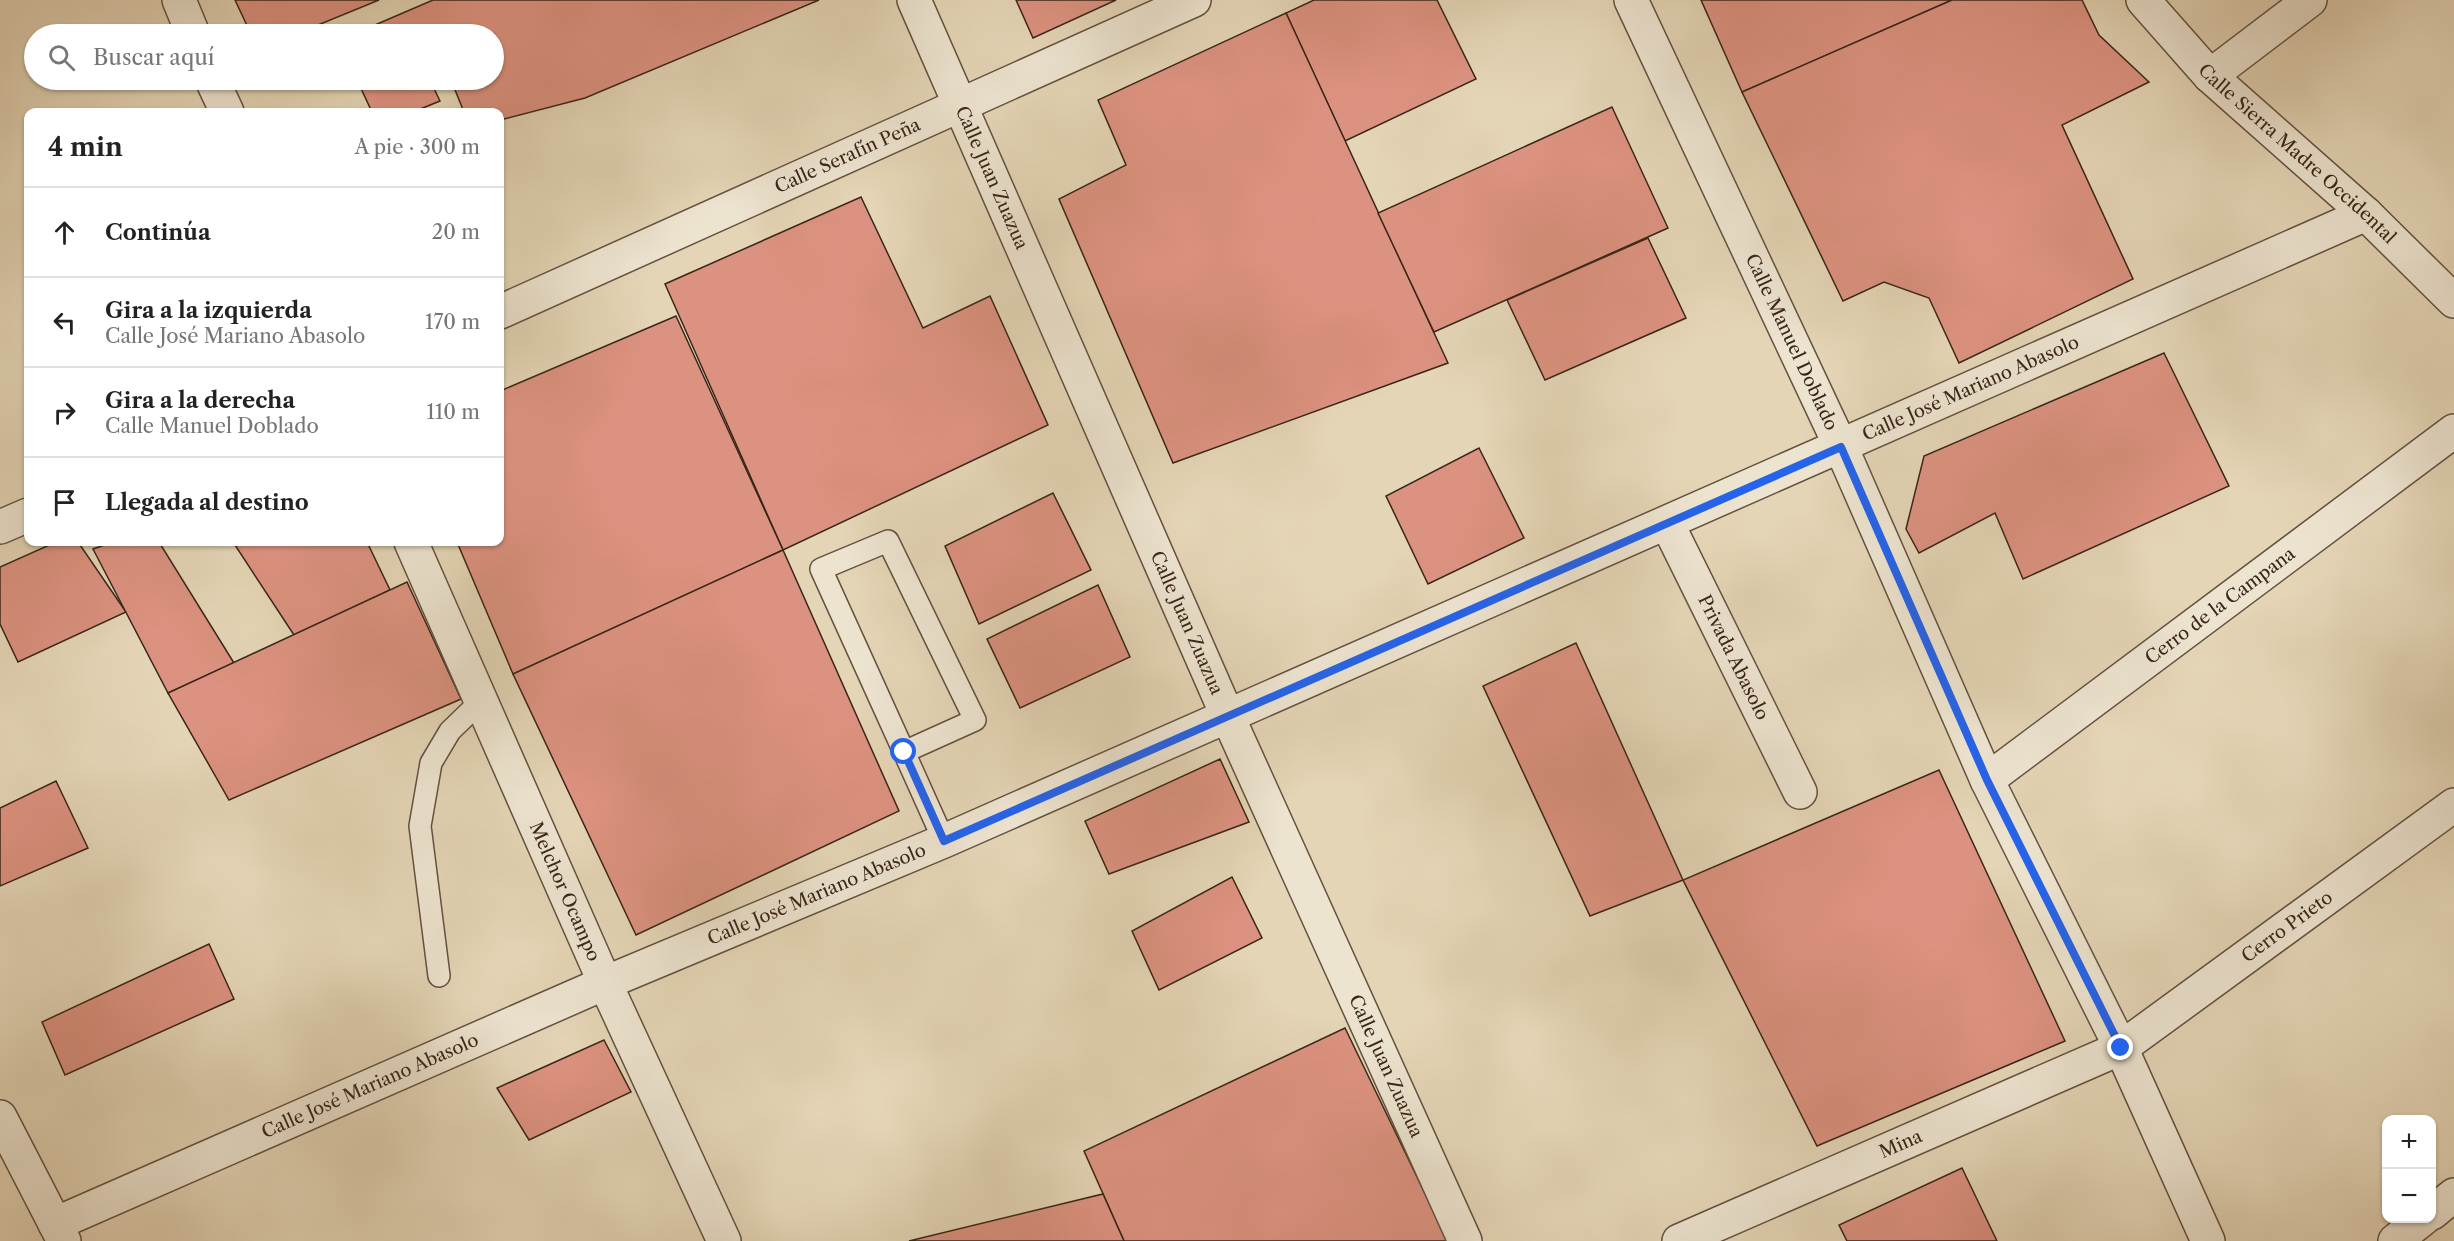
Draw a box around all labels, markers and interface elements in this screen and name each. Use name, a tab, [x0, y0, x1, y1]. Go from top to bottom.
search box	[24, 24, 504, 90]
icon: search	[45, 41, 78, 74]
text: Buscar aquí	[93, 44, 215, 71]
street label: Calle Sierra Madre Occidental	[2194, 59, 2400, 248]
street label: Calle Juan Zuazua	[951, 103, 1033, 253]
street label: Calle Serafín Peña	[771, 113, 924, 198]
text: 4 min	[48, 131, 123, 163]
text: A pie · 300 m	[354, 135, 480, 159]
icon: ahead	[48, 216, 81, 249]
text: Continúa	[105, 219, 211, 246]
text: 20 m	[432, 220, 480, 244]
street label: Calle Manuel Doblado	[1741, 250, 1843, 434]
text: Gira a la izquierda	[105, 297, 312, 324]
icon: left	[48, 306, 81, 339]
text: 170 m	[425, 310, 480, 334]
text: Calle José Mariano Abasolo	[105, 324, 365, 348]
street label: Calle José Mariano Abasolo	[1859, 331, 2082, 446]
text: Gira a la derecha	[105, 387, 295, 414]
icon: right	[48, 396, 81, 429]
text: 110 m	[427, 400, 480, 424]
text: Calle Manuel Doblado	[105, 414, 319, 438]
icon: arrive	[48, 486, 81, 519]
text: Llegada al destino	[105, 489, 309, 516]
street label: Cerro de la Campana	[2141, 542, 2300, 669]
street label: Calle Juan Zuazua	[1146, 548, 1228, 698]
street label: Privada Abasolo	[1693, 591, 1774, 724]
route start	[890, 738, 916, 764]
street label: Melchor Ocampo	[525, 819, 605, 965]
street label: Calle José Mariano Abasolo	[704, 839, 929, 950]
street label: Cerro Prieto	[2237, 886, 2337, 967]
street label: Calle Juan Zuazua	[1344, 991, 1428, 1142]
street label: Calle José Mariano Abasolo	[258, 1029, 482, 1143]
route end	[2107, 1034, 2133, 1060]
map controls	[2382, 1115, 2436, 1223]
button: +	[2382, 1115, 2436, 1169]
street label: Mina	[1876, 1125, 1926, 1163]
button: −	[2382, 1169, 2436, 1223]

